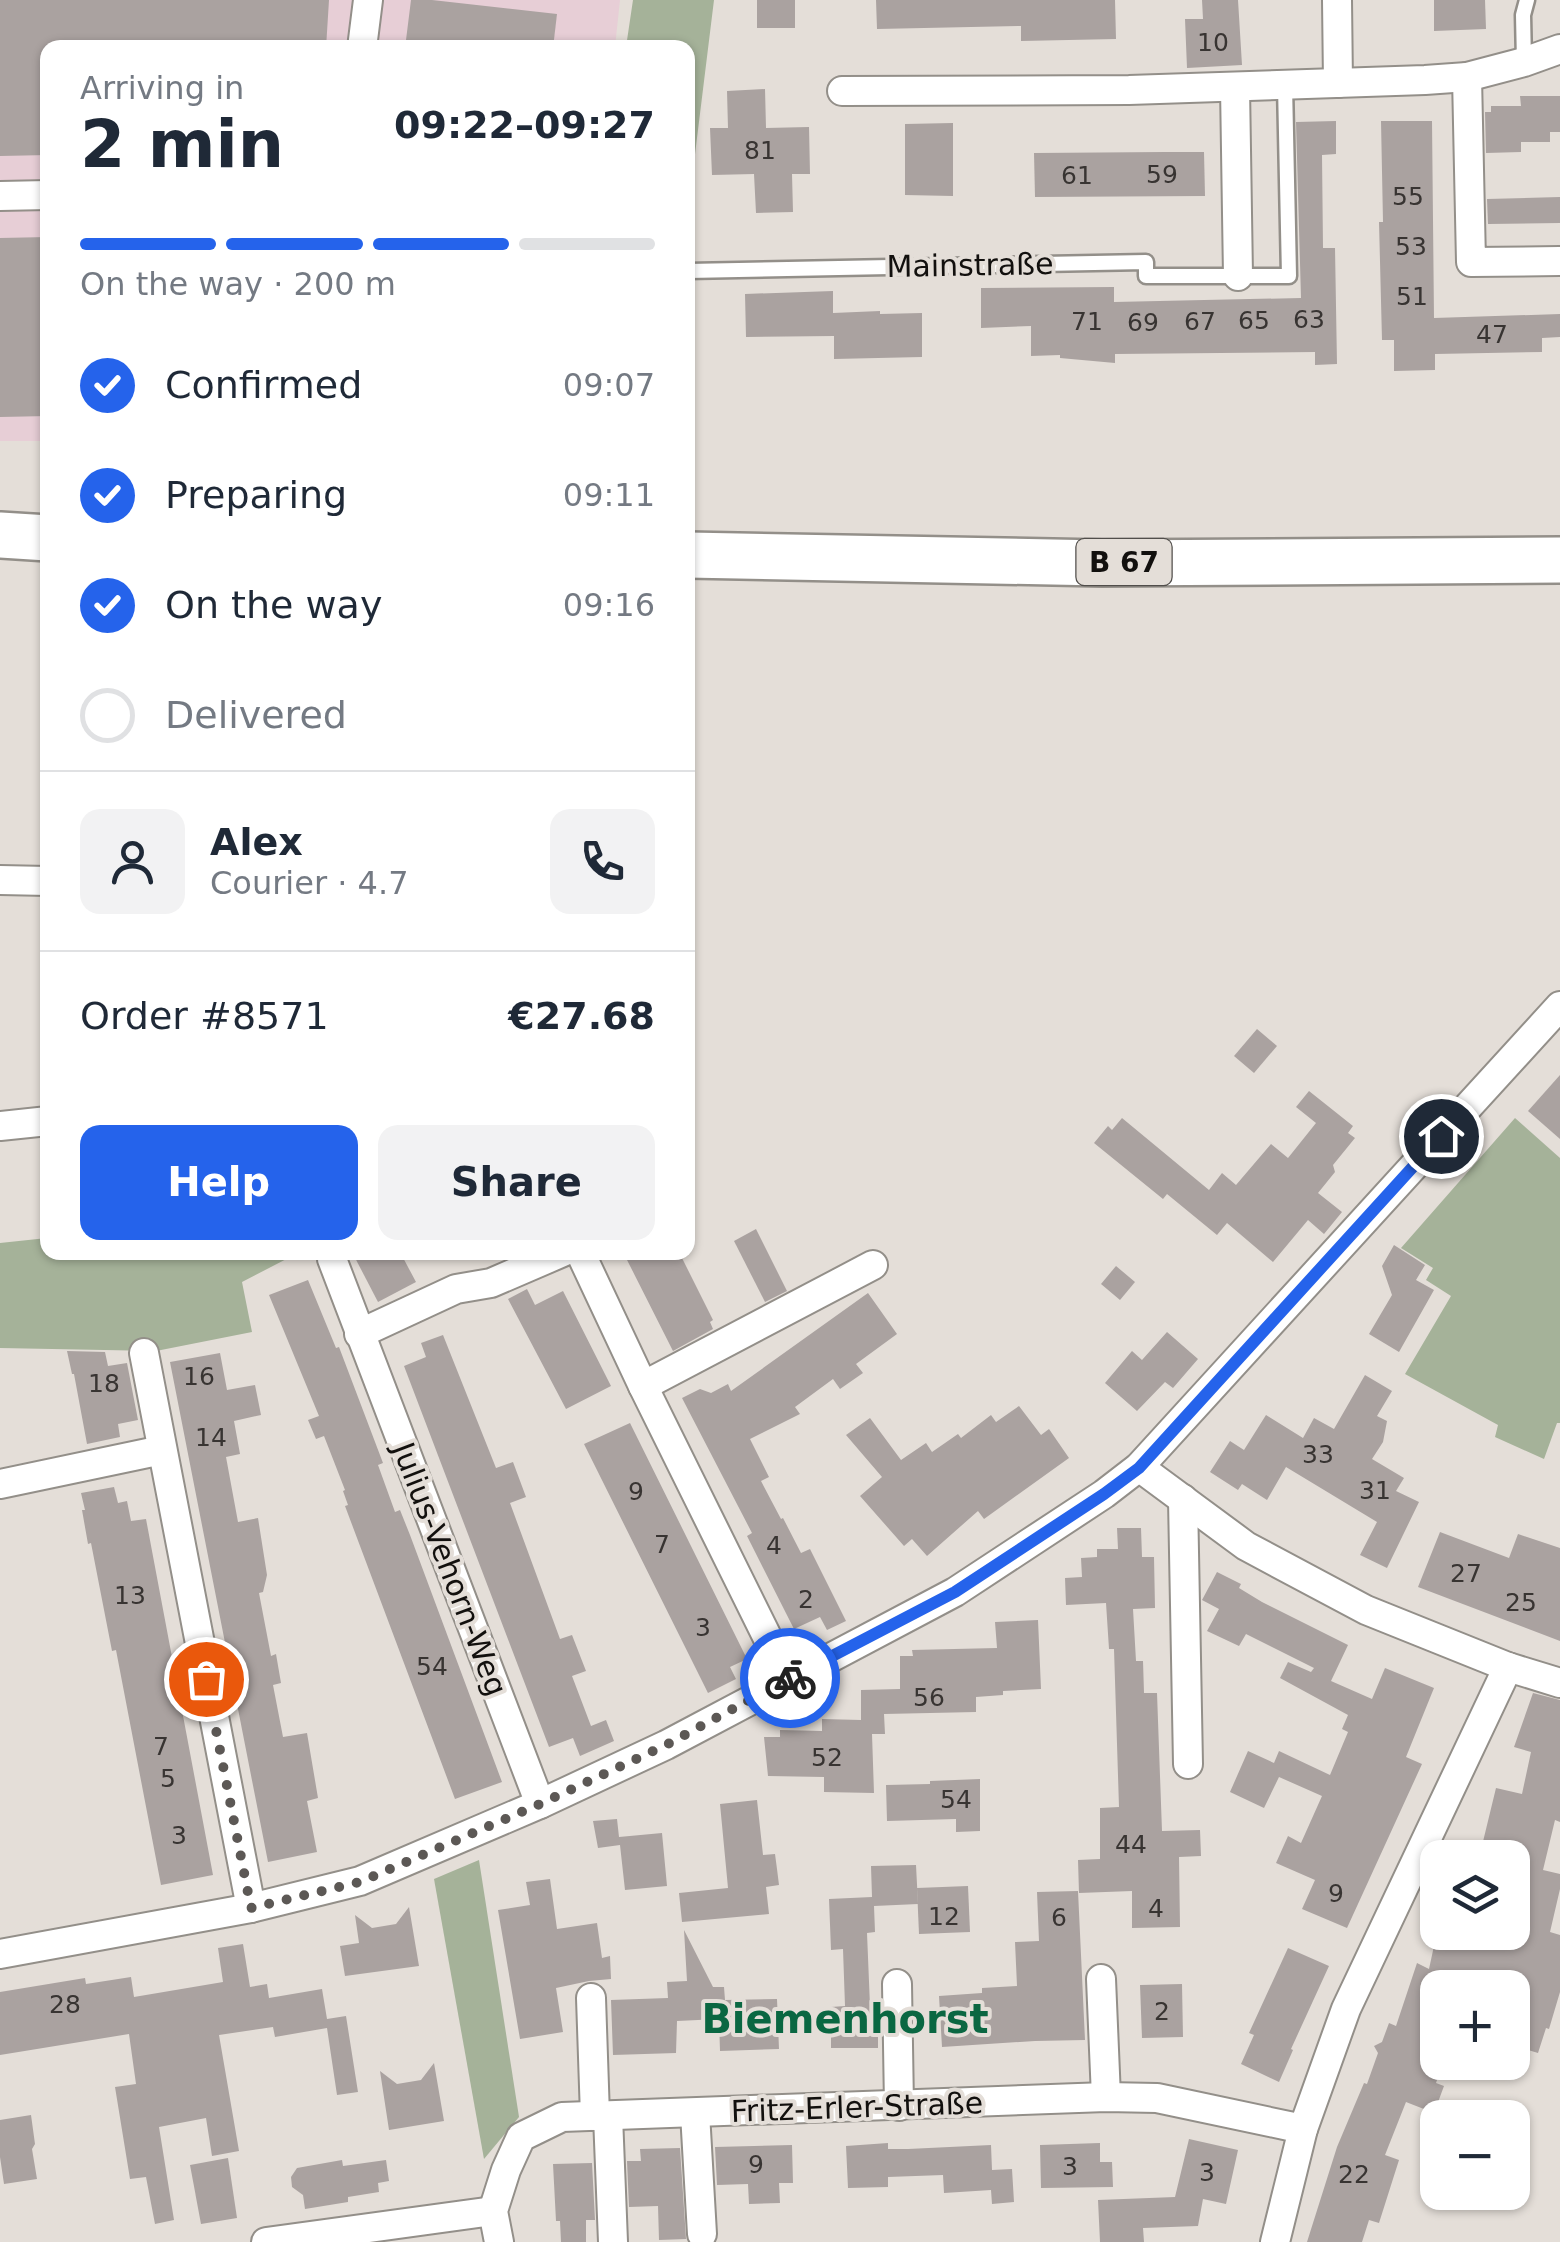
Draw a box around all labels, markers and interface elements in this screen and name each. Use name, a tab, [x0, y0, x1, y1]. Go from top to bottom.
house number: 10	[1197, 28, 1229, 57]
text: Arriving in	[80, 69, 244, 107]
text: 09:22–09:27	[394, 103, 655, 147]
text: 2 min	[80, 107, 284, 182]
house number: 81	[744, 136, 776, 165]
house number: 59	[1146, 160, 1178, 189]
house number: 61	[1061, 161, 1093, 190]
house number: 55	[1392, 182, 1424, 211]
house number: 53	[1395, 232, 1427, 261]
street label: Mainstraße	[886, 246, 1054, 284]
text: On the way · 200 m	[80, 265, 396, 303]
house number: 51	[1396, 282, 1428, 311]
house number: 63	[1293, 305, 1325, 334]
house number: 65	[1238, 306, 1270, 335]
house number: 71	[1071, 307, 1103, 336]
house number: 67	[1184, 307, 1216, 336]
house number: 69	[1127, 308, 1159, 337]
house number: 47	[1476, 320, 1508, 349]
icon: check	[80, 358, 135, 413]
text: Confirmed	[165, 363, 362, 407]
text: 09:07	[563, 366, 655, 404]
icon: check	[80, 468, 135, 523]
text: Preparing	[165, 473, 347, 517]
text: 09:11	[563, 476, 655, 514]
road number: B 67	[1076, 539, 1172, 585]
icon: check	[80, 578, 135, 633]
text: On the way	[165, 583, 382, 627]
text: 09:16	[563, 586, 655, 624]
text: Delivered	[165, 693, 347, 737]
button: person	[80, 809, 185, 914]
button: phone	[550, 809, 655, 914]
text: Alex	[210, 820, 303, 864]
text: Courier · 4.7	[210, 864, 409, 902]
text: Order #8571	[80, 994, 329, 1038]
text: €27.68	[508, 994, 655, 1038]
pin	[1399, 1094, 1484, 1179]
icon: home	[1414, 1109, 1469, 1164]
button: Help	[80, 1125, 358, 1240]
button: Share	[378, 1125, 655, 1240]
house number: 16	[183, 1362, 215, 1391]
house number: 18	[88, 1369, 120, 1398]
house number: 14	[195, 1423, 227, 1452]
street label: Julius-Vehorn-Weg	[385, 1436, 514, 1700]
house number: 33	[1302, 1440, 1334, 1469]
house number: 31	[1359, 1476, 1391, 1505]
house number: 9	[628, 1477, 644, 1506]
house number: 7	[654, 1530, 670, 1559]
house number: 4	[766, 1531, 782, 1560]
house number: 27	[1450, 1559, 1482, 1588]
house number: 13	[114, 1581, 146, 1610]
house number: 2	[798, 1585, 814, 1614]
house number: 25	[1505, 1588, 1537, 1617]
house number: 3	[695, 1613, 711, 1642]
courier	[740, 1628, 840, 1728]
pin	[164, 1637, 249, 1722]
icon: bike	[763, 1651, 818, 1706]
icon: bag	[179, 1652, 234, 1707]
house number: 54	[416, 1652, 448, 1681]
house number: 56	[913, 1683, 945, 1712]
house number: 7	[153, 1732, 169, 1761]
house number: 52	[811, 1743, 843, 1772]
house number: 5	[160, 1764, 176, 1793]
house number: 54	[940, 1785, 972, 1814]
house number: 3	[171, 1821, 187, 1850]
house number: 44	[1115, 1830, 1147, 1859]
map controls	[1420, 1840, 1530, 2210]
button: layers	[1420, 1840, 1530, 1950]
house number: 9	[1328, 1879, 1344, 1908]
house number: 4	[1148, 1894, 1164, 1923]
house number: 12	[928, 1902, 960, 1931]
house number: 6	[1051, 1903, 1067, 1932]
button: +	[1420, 1970, 1530, 2080]
house number: 28	[49, 1990, 81, 2019]
district label: Biemenhorst	[701, 1996, 989, 2042]
house number: 2	[1154, 1997, 1170, 2026]
street label: Fritz-Erler-Straße	[730, 2085, 984, 2129]
button: −	[1420, 2100, 1530, 2210]
house number: 9	[748, 2150, 764, 2179]
house number: 3	[1062, 2152, 1078, 2181]
house number: 3	[1199, 2158, 1215, 2187]
house number: 22	[1338, 2160, 1370, 2189]

